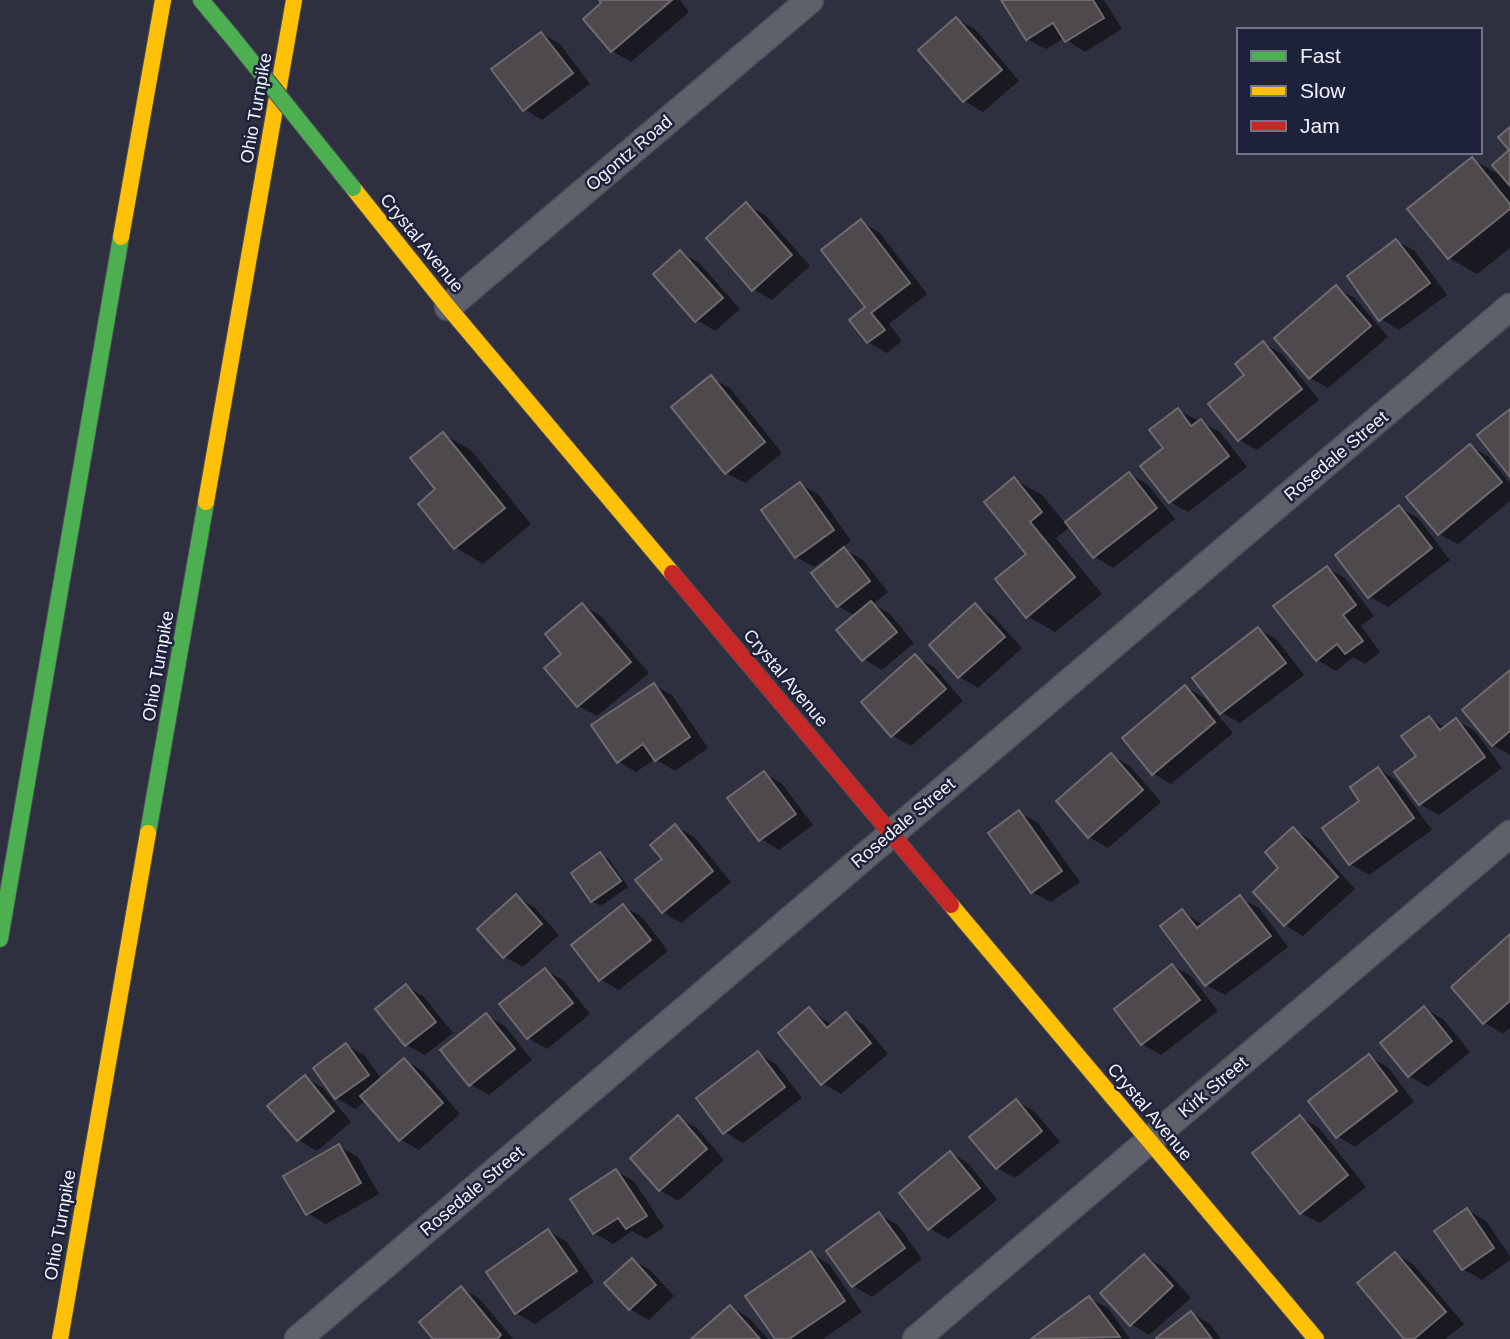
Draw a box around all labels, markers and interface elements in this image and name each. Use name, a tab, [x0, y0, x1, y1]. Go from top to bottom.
legend	[1237, 28, 1482, 154]
text: Fast	[1300, 44, 1341, 67]
street label: Ohio Turnpike	[236, 51, 276, 165]
text: Slow	[1300, 79, 1346, 102]
street label: Ogontz Road	[582, 111, 676, 195]
text: Jam	[1300, 114, 1340, 137]
street label: Crystal Avenue	[376, 190, 468, 296]
street label: Rosedale Street	[1280, 407, 1392, 505]
street label: Ohio Turnpike	[138, 609, 178, 723]
street label: Crystal Avenue	[740, 625, 832, 731]
street label: Rosedale Street	[847, 774, 959, 872]
street label: Kirk Street	[1174, 1052, 1252, 1122]
street label: Crystal Avenue	[1104, 1059, 1196, 1165]
street label: Rosedale Street	[416, 1142, 528, 1240]
street label: Ohio Turnpike	[40, 1168, 80, 1282]

